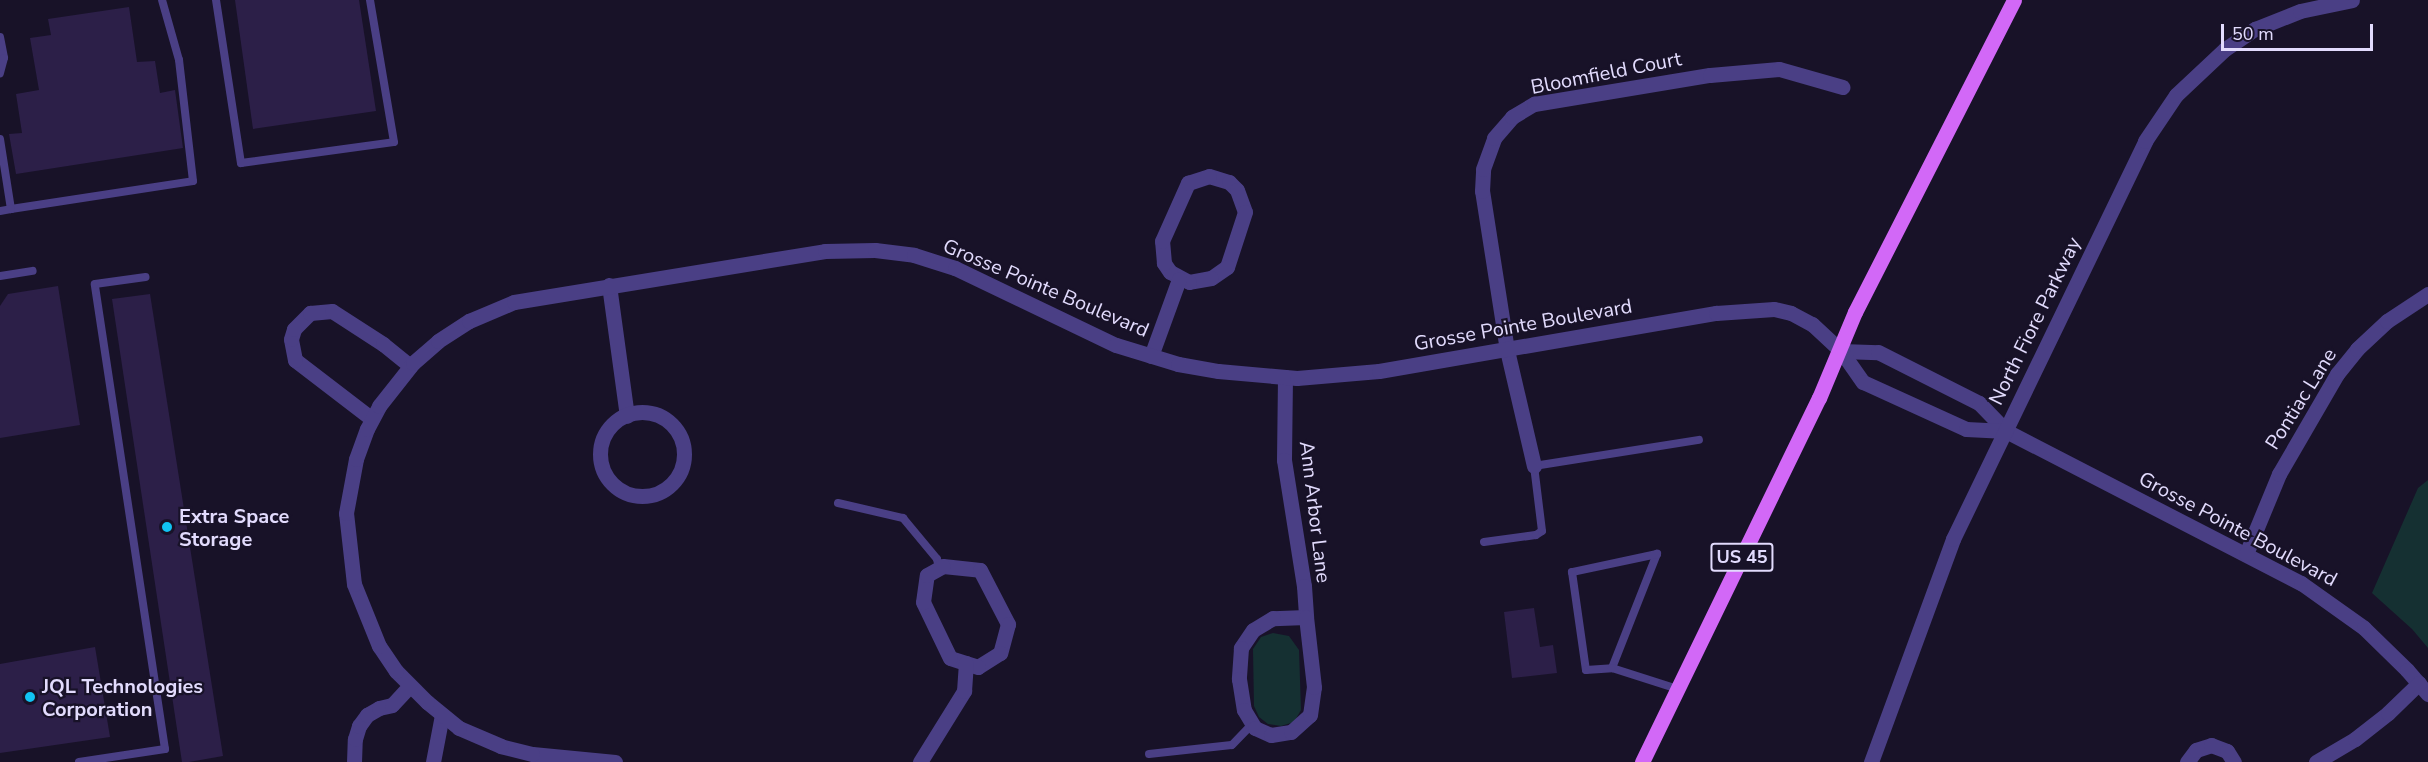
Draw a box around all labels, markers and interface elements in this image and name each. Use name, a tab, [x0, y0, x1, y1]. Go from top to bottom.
scale bar	[2224, 12, 2376, 50]
text: 50 m	[2232, 22, 2274, 46]
street label: Bloomfield Court	[1529, 47, 1683, 99]
street label: North Fiore Parkway	[1984, 233, 2086, 409]
street label: Grosse Pointe Boulevard	[939, 234, 1153, 342]
street label: Grosse Pointe Boulevard	[1412, 294, 1634, 356]
street label: Pontiac Lane	[2260, 344, 2342, 454]
street label: Ann Arbor Lane	[1294, 440, 1336, 584]
street label: Grosse Pointe Boulevard	[2135, 466, 2341, 592]
place label: Extra Space Storage	[179, 504, 289, 551]
marker: Extra Space Storage	[160, 520, 174, 534]
road number: US 45	[1709, 542, 1775, 572]
place label: JQL Technologies Corporation	[42, 674, 203, 721]
marker: JQL Technologies Corporation	[23, 690, 37, 704]

